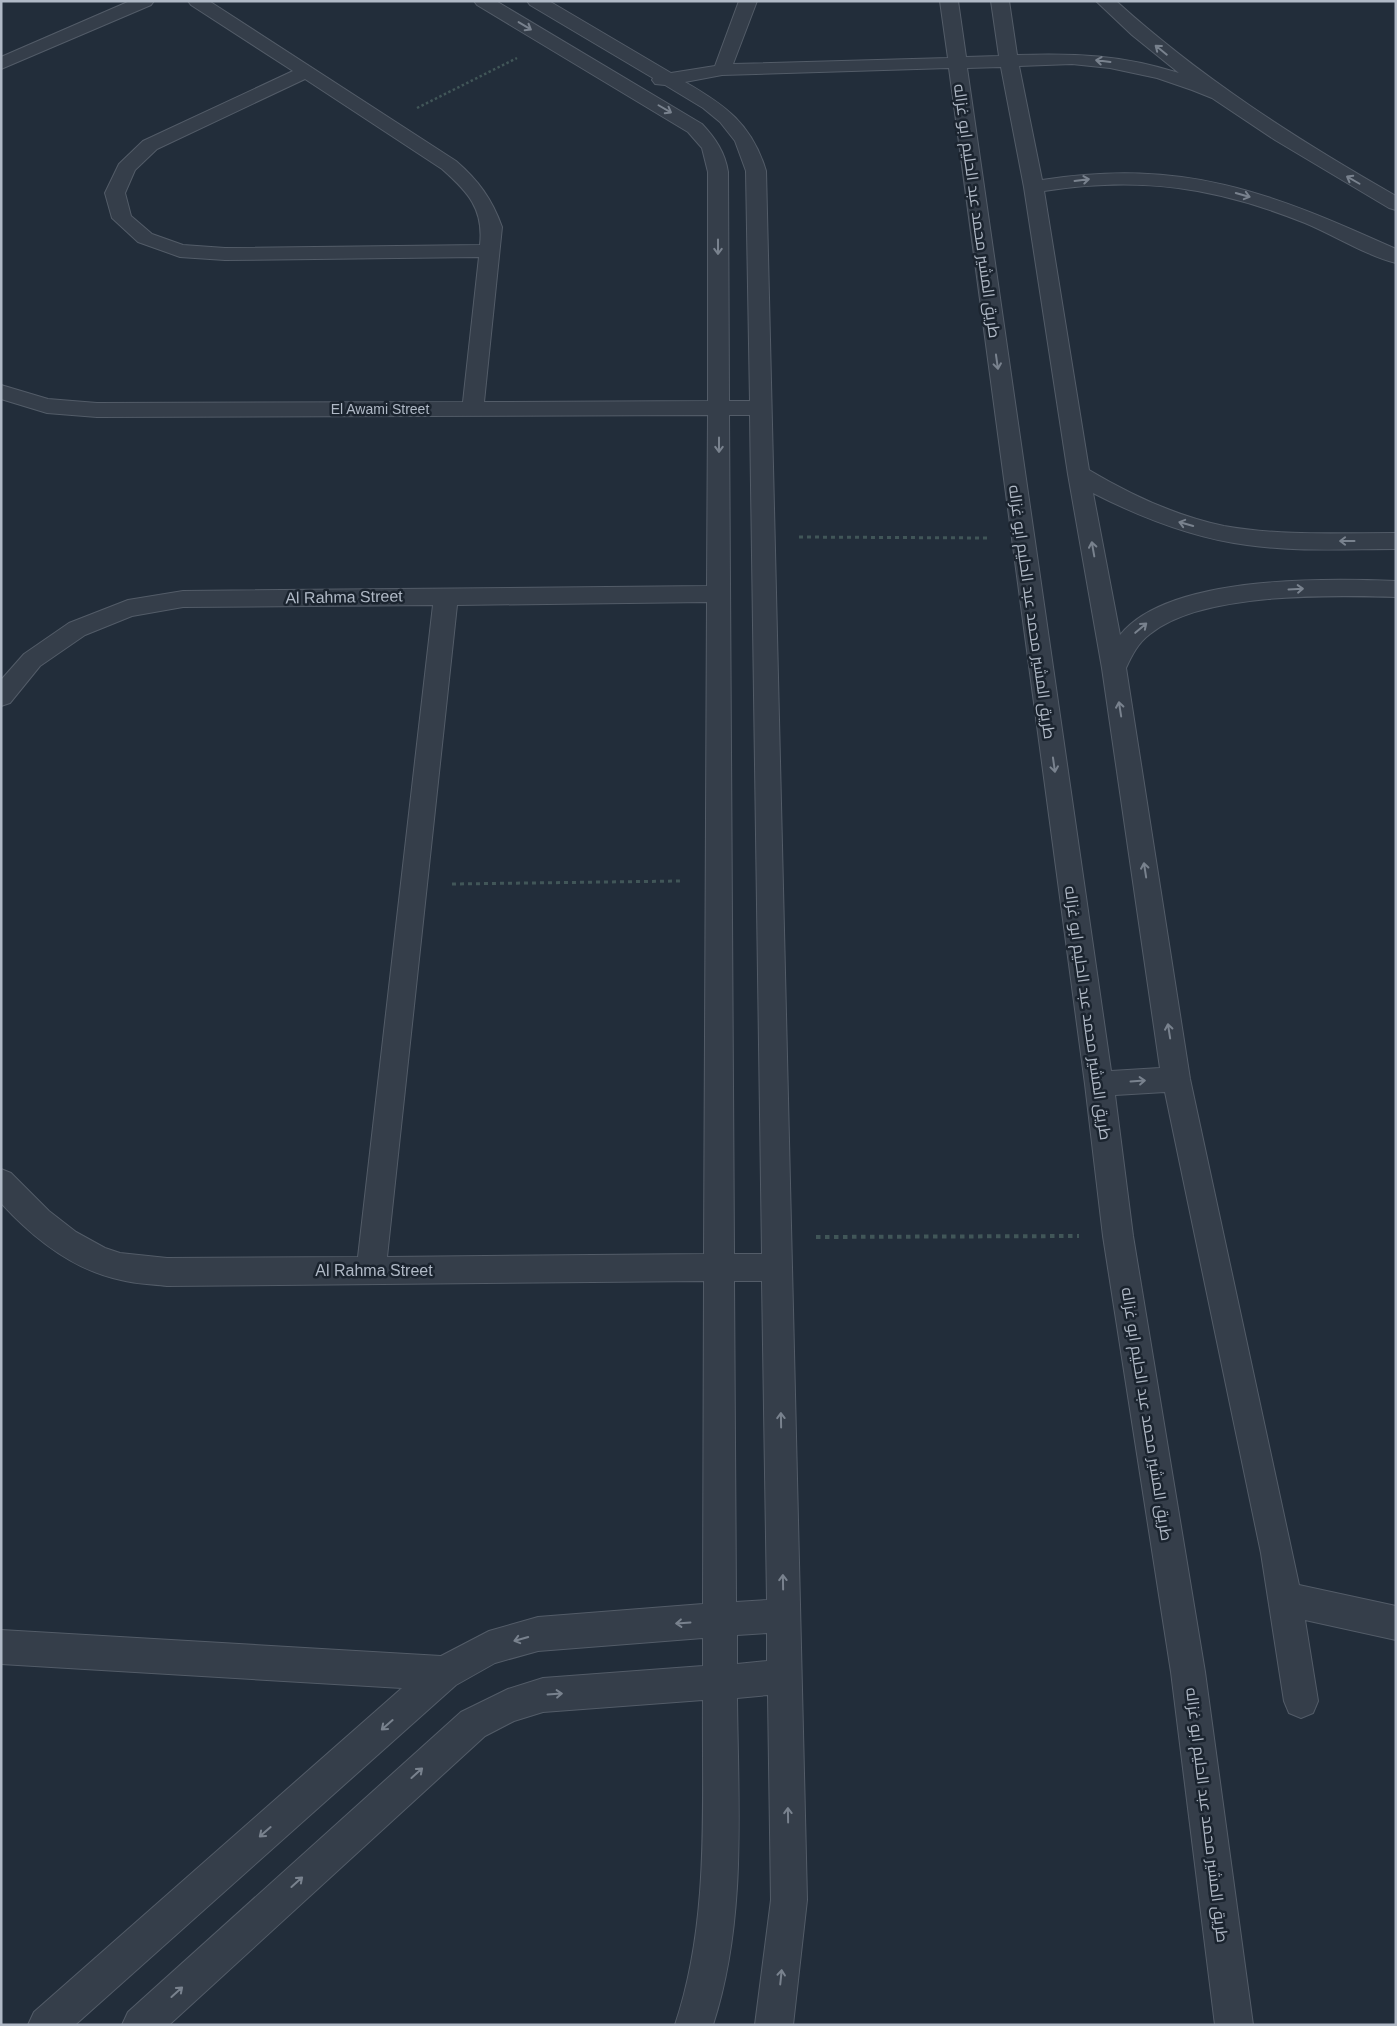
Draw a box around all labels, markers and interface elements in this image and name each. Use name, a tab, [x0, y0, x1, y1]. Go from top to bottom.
one-way arrow	[518, 22, 532, 32]
one-way arrow	[1155, 45, 1168, 56]
one-way arrow	[1095, 56, 1111, 66]
street label: طريق المشير محمد عبد الحليم ابو غزاله	[948, 83, 1003, 340]
one-way arrow	[658, 104, 672, 114]
one-way arrow	[1074, 174, 1090, 184]
one-way arrow	[1347, 175, 1361, 185]
one-way arrow	[1234, 190, 1250, 200]
one-way arrow	[713, 239, 723, 255]
one-way arrow	[993, 353, 1003, 369]
street label: El Awami Street	[331, 401, 429, 417]
one-way arrow	[714, 436, 724, 453]
street label: طريق المشير محمد عبد الحليم ابو غزاله	[1003, 484, 1058, 741]
one-way arrow	[1179, 518, 1195, 528]
one-way arrow	[1339, 536, 1356, 546]
one-way arrow	[1087, 542, 1097, 558]
one-way arrow	[1288, 584, 1304, 593]
street label: Al Rahma Street	[285, 587, 403, 607]
one-way arrow	[1134, 623, 1147, 634]
one-way arrow	[1115, 702, 1125, 718]
one-way arrow	[1049, 757, 1059, 773]
one-way arrow	[1139, 862, 1149, 878]
street label: طريق المشير محمد عبد الحليم ابو غزاله	[1059, 885, 1114, 1142]
one-way arrow	[1164, 1023, 1174, 1039]
one-way arrow	[1129, 1077, 1145, 1086]
street label: Al Rahma Street	[315, 1262, 433, 1279]
street label: طريق المشير محمد عبد الحليم ابو غزاله	[1116, 1286, 1175, 1543]
one-way arrow	[776, 1412, 785, 1428]
one-way arrow	[778, 1574, 788, 1590]
one-way arrow	[675, 1619, 691, 1628]
one-way arrow	[514, 1634, 530, 1644]
street label: طريق المشير محمد عبد الحليم ابو غزاله	[1180, 1687, 1231, 1944]
one-way arrow	[547, 1689, 563, 1699]
one-way arrow	[380, 1719, 393, 1731]
one-way arrow	[411, 1767, 424, 1779]
one-way arrow	[783, 1807, 792, 1823]
one-way arrow	[258, 1827, 271, 1838]
one-way arrow	[291, 1876, 304, 1888]
one-way arrow	[776, 1969, 786, 1985]
one-way arrow	[171, 1986, 184, 1998]

